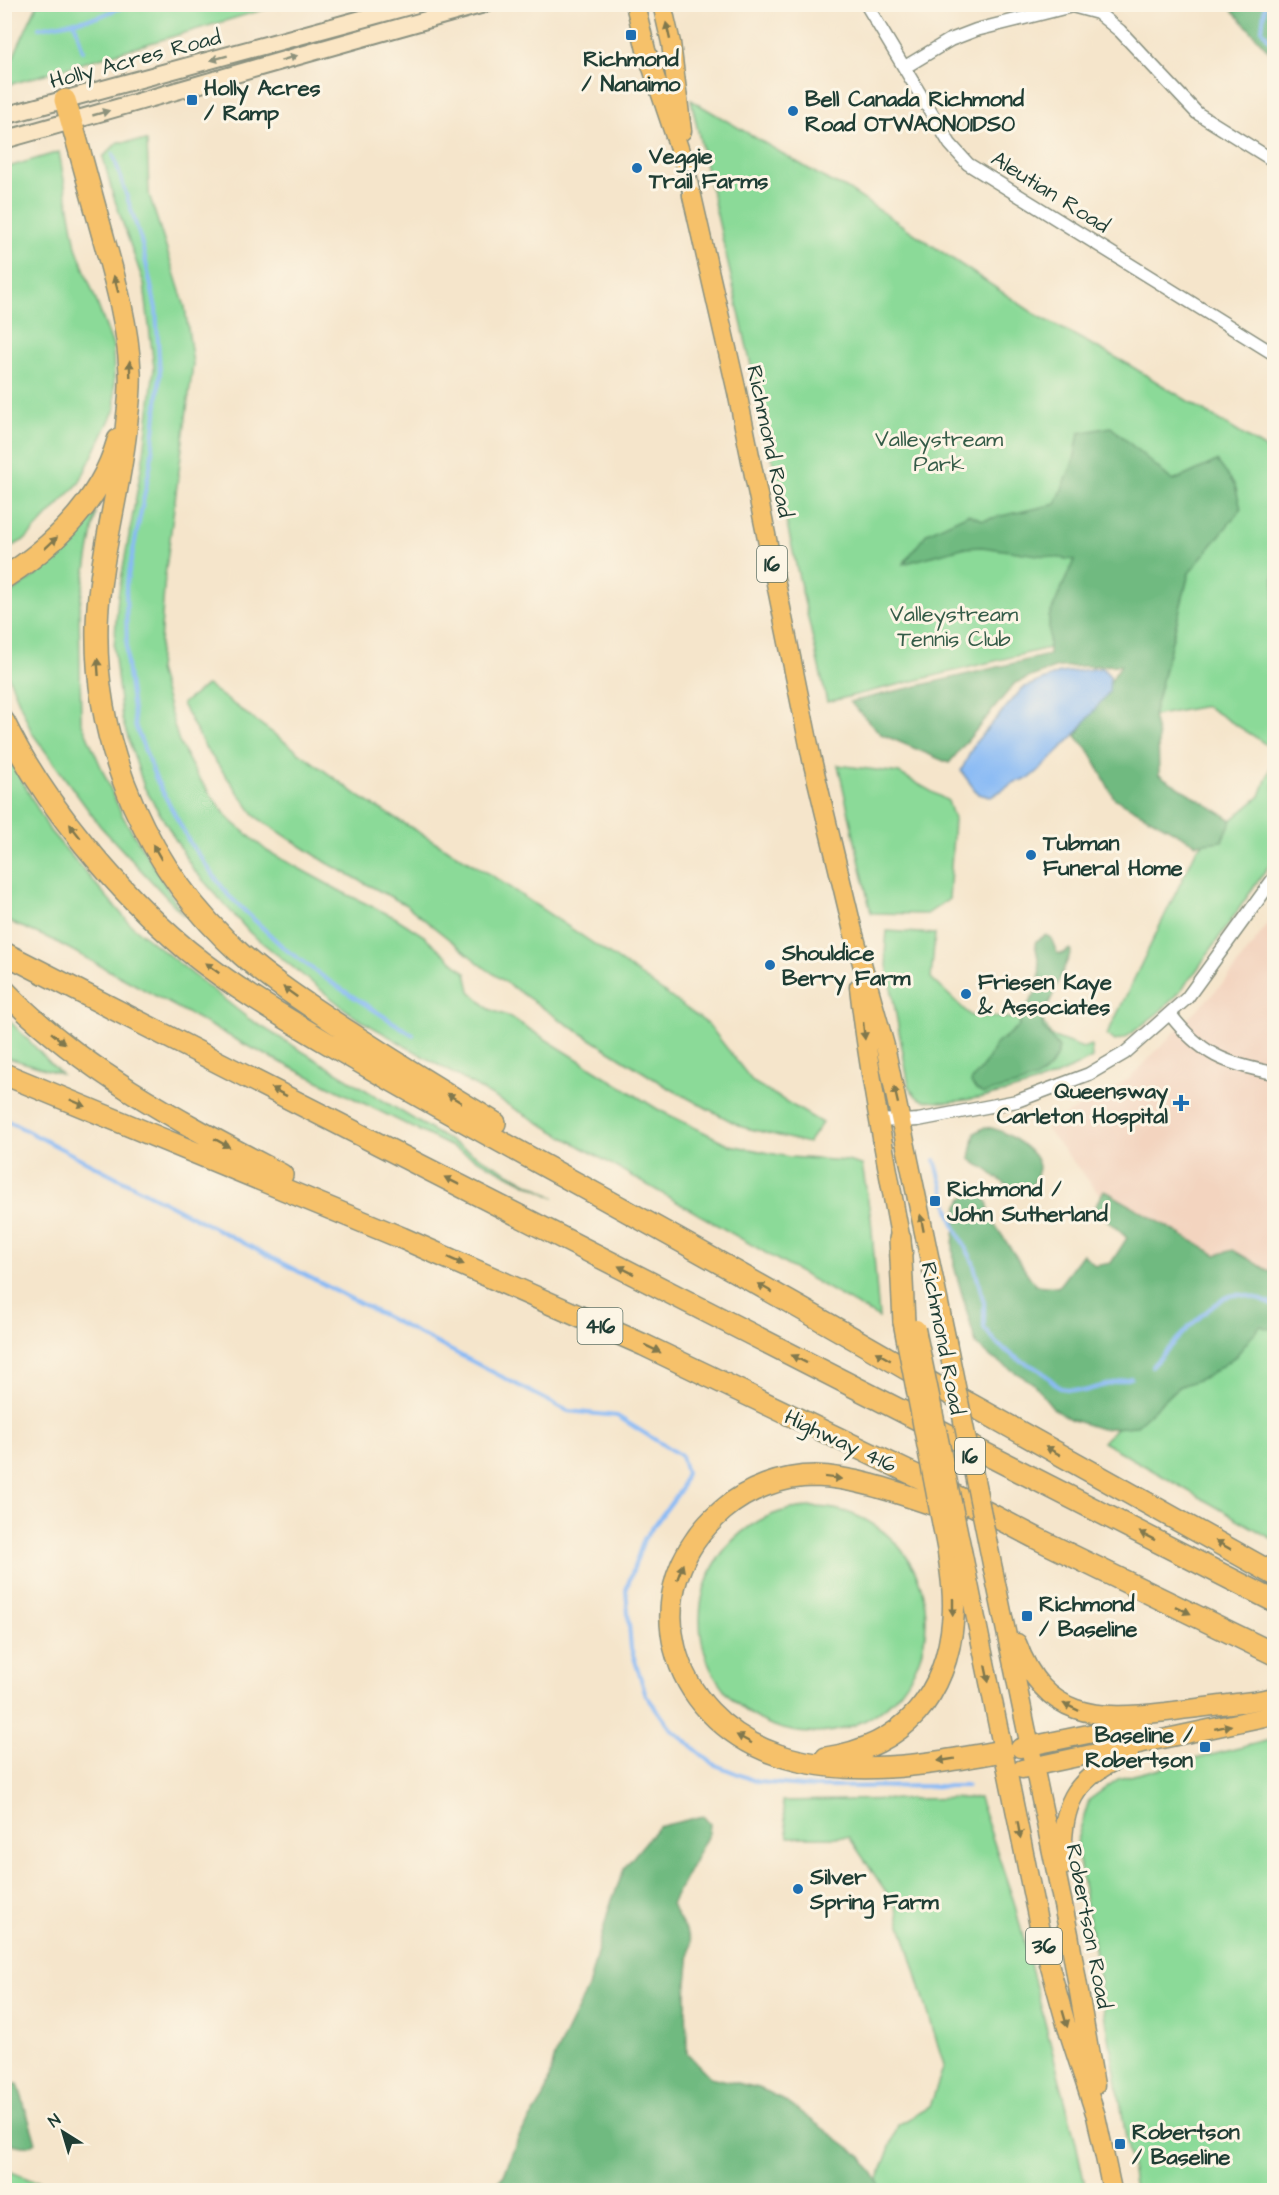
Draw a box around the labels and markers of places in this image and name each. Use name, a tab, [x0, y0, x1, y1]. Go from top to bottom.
marker: Richmond / Nanaimo	[624, 28, 638, 42]
place label: Richmond / Nanaimo	[582, 44, 681, 100]
place label: Holly Acres / Ramp	[204, 73, 321, 129]
place label: Bell Canada Richmond Road OTWAON01DS0	[805, 84, 1025, 140]
marker: Holly Acres / Ramp	[185, 93, 199, 107]
marker: Bell Canada Richmond Road OTWAON01DS0	[786, 104, 800, 118]
place label: Veggie Trail Farms	[648, 141, 768, 197]
marker: Veggie Trail Farms	[630, 161, 644, 175]
place label: Tubman Funeral Home	[1042, 828, 1183, 884]
marker: Tubman Funeral Home	[1024, 848, 1038, 862]
place label: Shouldice Berry Farm	[781, 938, 911, 996]
marker: Shouldice Berry Farm	[763, 958, 777, 972]
place label: Friesen Kaye & Associates	[977, 967, 1112, 1023]
marker: Friesen Kaye & Associates	[959, 987, 973, 1001]
place label: Queensway Carleton Hospital	[997, 1076, 1169, 1132]
marker: Queensway Carleton Hospital	[1172, 1094, 1190, 1112]
place label: Richmond / John Sutherland	[946, 1174, 1109, 1230]
marker: Richmond / John Sutherland	[928, 1194, 942, 1208]
place label: Richmond / Baseline	[1039, 1589, 1137, 1645]
marker: Richmond / Baseline	[1020, 1609, 1034, 1623]
place label: Baseline / Robertson	[1085, 1720, 1193, 1776]
marker: Baseline / Robertson	[1198, 1740, 1212, 1754]
place label: Silver Spring Farm	[809, 1862, 940, 1919]
marker: Silver Spring Farm	[791, 1882, 805, 1896]
place label: Robertson / Baseline	[1132, 2117, 1240, 2173]
marker: Robertson / Baseline	[1113, 2137, 1127, 2151]

